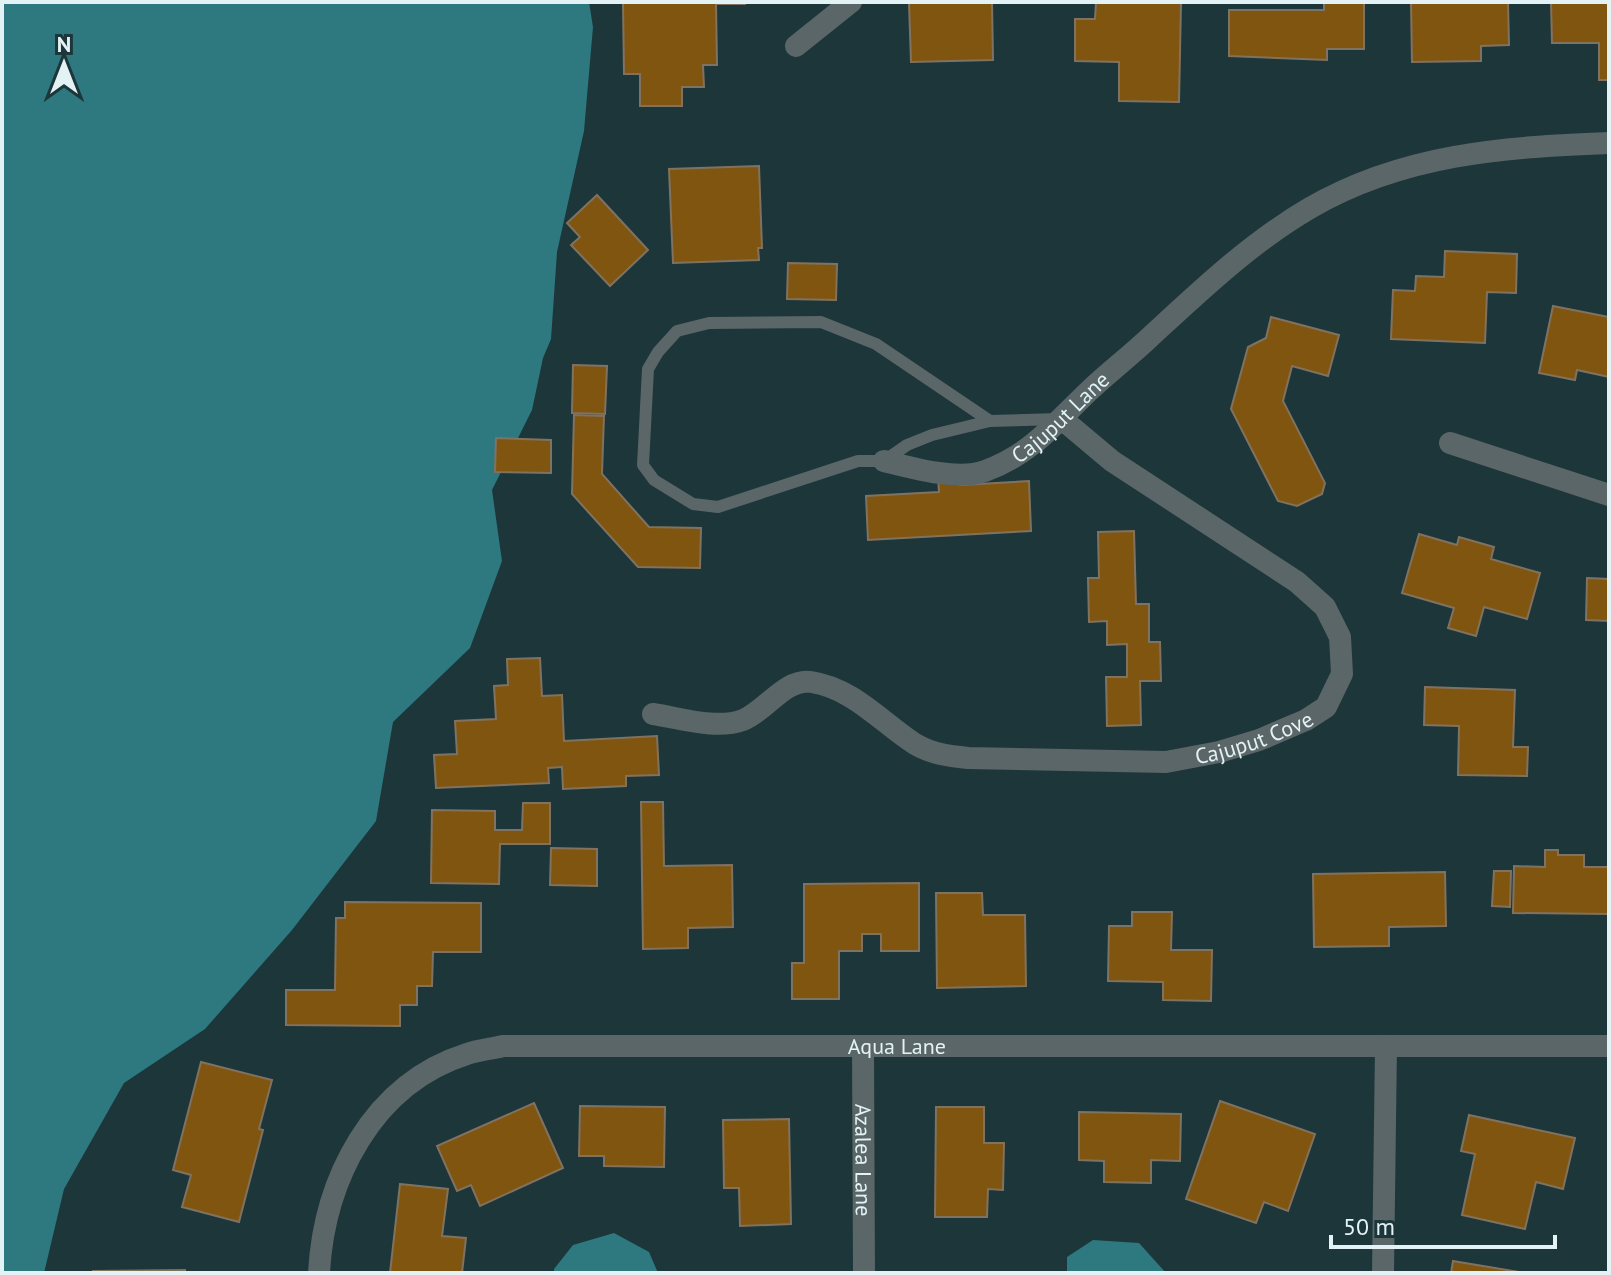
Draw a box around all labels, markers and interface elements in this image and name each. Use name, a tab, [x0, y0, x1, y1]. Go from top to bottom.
north arrow	[24, 24, 104, 104]
text: N	[57, 30, 71, 58]
street label: Cajuput Lane	[1006, 365, 1115, 469]
street label: Cajuput Cove	[1193, 705, 1319, 770]
street label: Aqua Lane	[848, 1032, 946, 1060]
street label: Azalea Lane	[849, 1104, 878, 1216]
scale bar	[1331, 1199, 1555, 1249]
text: 50 m	[1343, 1211, 1395, 1242]

